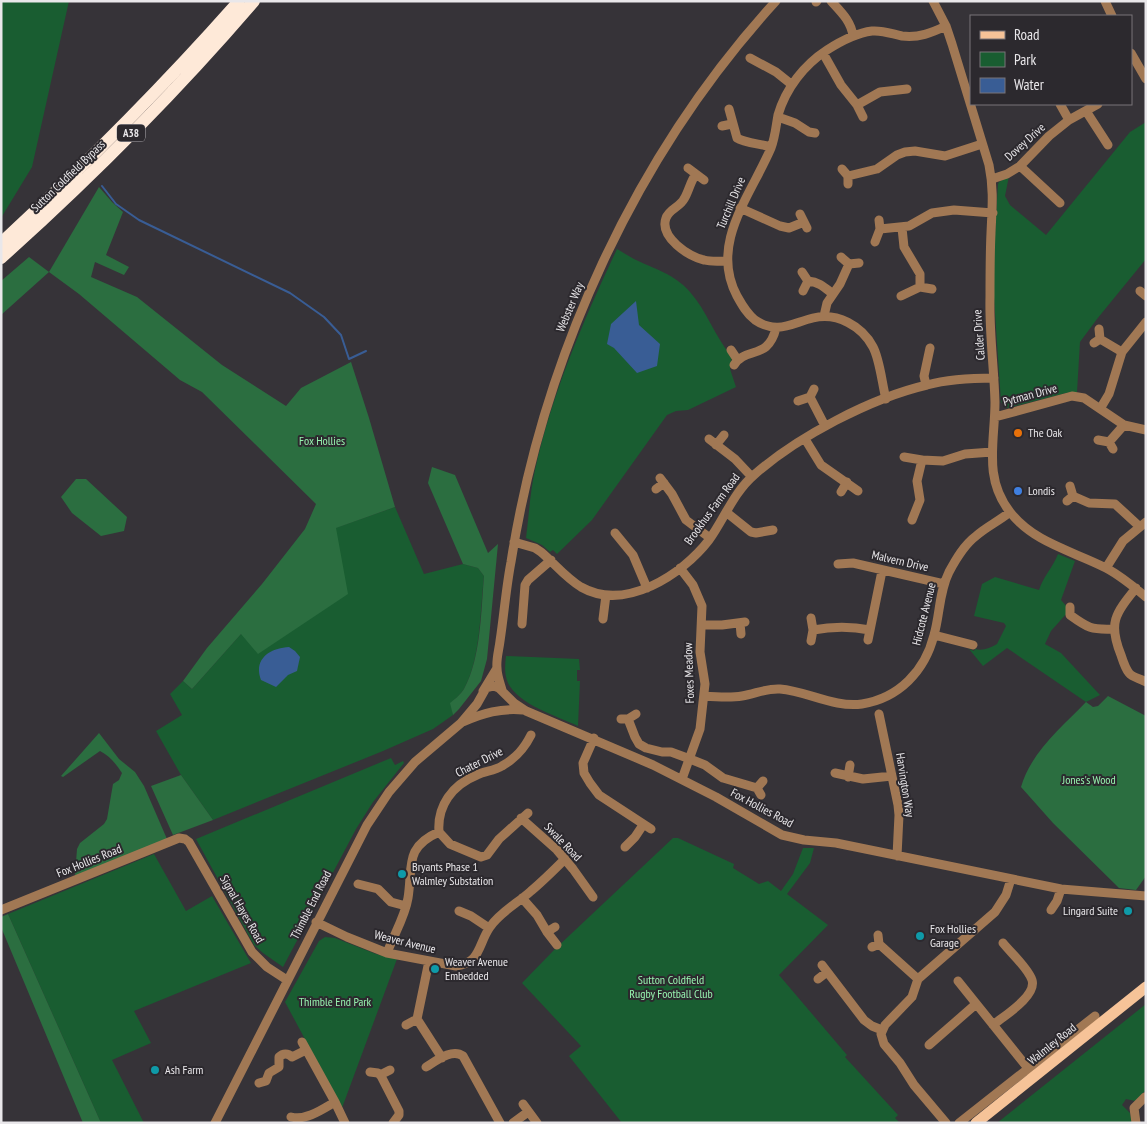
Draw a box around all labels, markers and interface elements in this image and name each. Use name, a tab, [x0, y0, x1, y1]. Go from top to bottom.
legend	[970, 15, 1132, 105]
text: Road	[1014, 25, 1040, 44]
text: Park	[1014, 50, 1036, 69]
text: Water	[1014, 75, 1045, 94]
street label: Dovey Drive	[1001, 120, 1048, 164]
road number: A38	[117, 125, 145, 142]
street label: Sutton Coldfield Bypass	[27, 136, 108, 215]
street label: Turchill Drive	[713, 175, 748, 231]
street label: Webster Way	[552, 279, 587, 334]
street label: Calder Drive	[969, 309, 988, 361]
street label: Pytman Drive	[1001, 380, 1059, 409]
place label: The Oak	[1028, 425, 1063, 440]
marker: The Oak	[1012, 427, 1024, 439]
park label: Fox Hollies	[299, 433, 345, 448]
street label: Brookhus Farm Road	[681, 470, 743, 547]
place label: Londis	[1028, 483, 1055, 498]
marker: Londis	[1012, 485, 1024, 497]
street label: Malvern Drive	[870, 547, 930, 574]
street label: Hidcote Avenue	[908, 581, 939, 647]
street label: Foxes Meadow	[680, 641, 697, 704]
street label: Chater Drive	[452, 743, 505, 780]
street label: Harvington Way	[893, 752, 918, 819]
park label: Jones's Wood	[1061, 772, 1116, 787]
street label: Fox Hollies Road	[728, 785, 796, 830]
street label: Swale Road	[541, 819, 585, 864]
street label: Fox Hollies Road	[54, 841, 124, 880]
place label: Bryants Phase 1 Walmley Substation	[412, 859, 493, 888]
street label: Thimble End Road	[287, 868, 334, 942]
marker: Bryants Phase 1 Walmley Substation	[396, 868, 408, 880]
street label: Signal Hayes Road	[217, 872, 268, 945]
place label: Lingard Suite	[1063, 903, 1118, 918]
marker: Lingard Suite	[1122, 905, 1134, 917]
place label: Fox Hollies Garage	[930, 921, 976, 950]
street label: Weaver Avenue	[373, 927, 437, 956]
marker: Fox Hollies Garage	[914, 930, 926, 942]
place label: Weaver Avenue Embedded	[445, 954, 508, 983]
marker: Weaver Avenue Embedded	[429, 963, 441, 975]
park label: Sutton Coldfield Rugby Football Club	[629, 972, 713, 1001]
park label: Thimble End Park	[299, 994, 372, 1009]
street label: Walmley Road	[1025, 1020, 1079, 1068]
place label: Ash Farm	[165, 1062, 204, 1077]
marker: Ash Farm	[149, 1064, 161, 1076]

